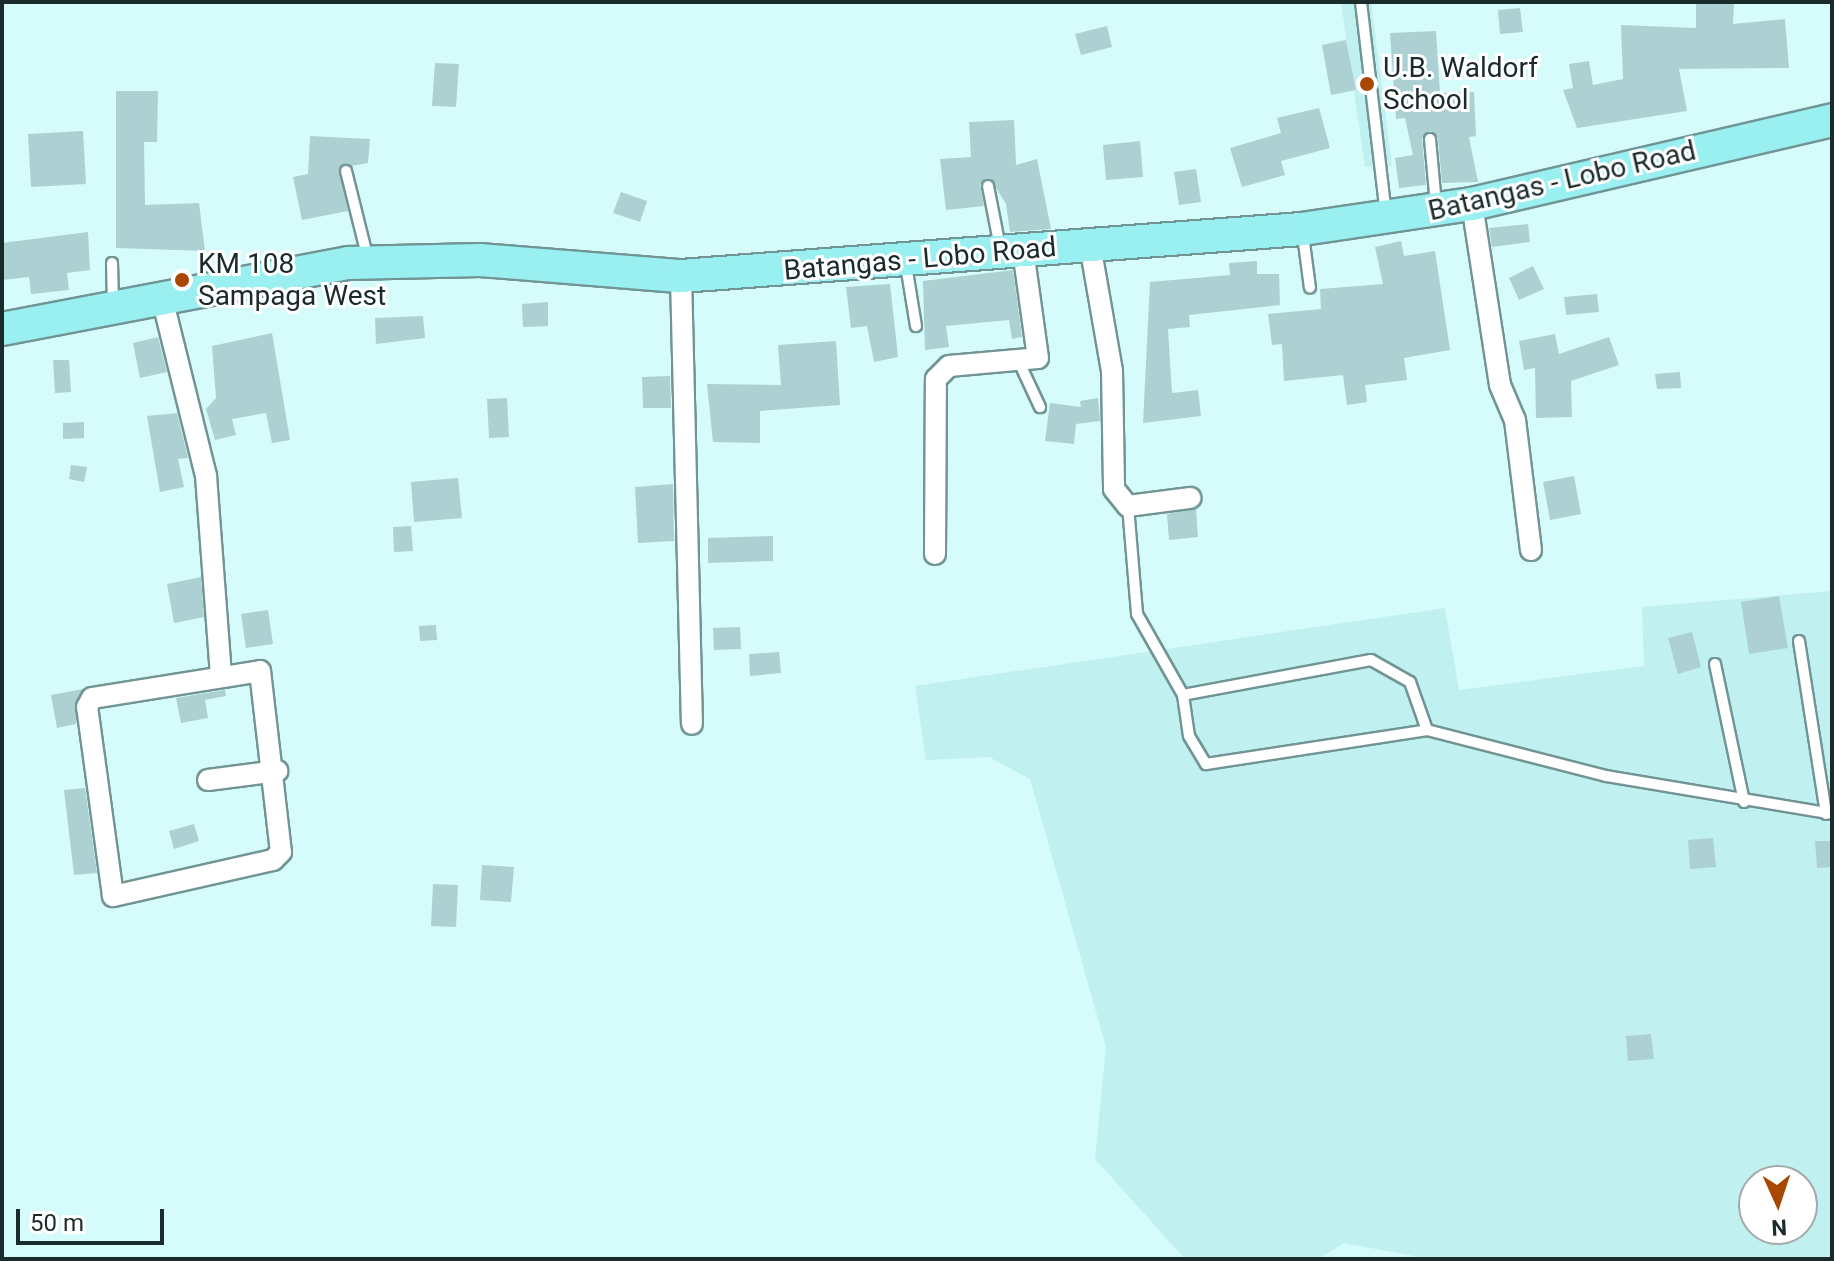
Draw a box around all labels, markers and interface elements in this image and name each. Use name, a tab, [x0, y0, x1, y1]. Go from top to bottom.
place label: U.B. Waldorf School	[1383, 51, 1538, 117]
marker: U.B. Waldorf School	[1358, 75, 1376, 93]
street label: Batangas - Lobo Road	[1425, 134, 1699, 228]
street label: Batangas - Lobo Road	[782, 230, 1058, 288]
place label: KM 108 Sampaga West	[198, 247, 386, 313]
marker: KM 108 Sampaga West	[173, 271, 191, 289]
north arrow	[1738, 1165, 1818, 1245]
scale bar	[20, 1193, 168, 1243]
text: 50 m	[30, 1209, 84, 1237]
text: N	[1771, 1215, 1788, 1240]

